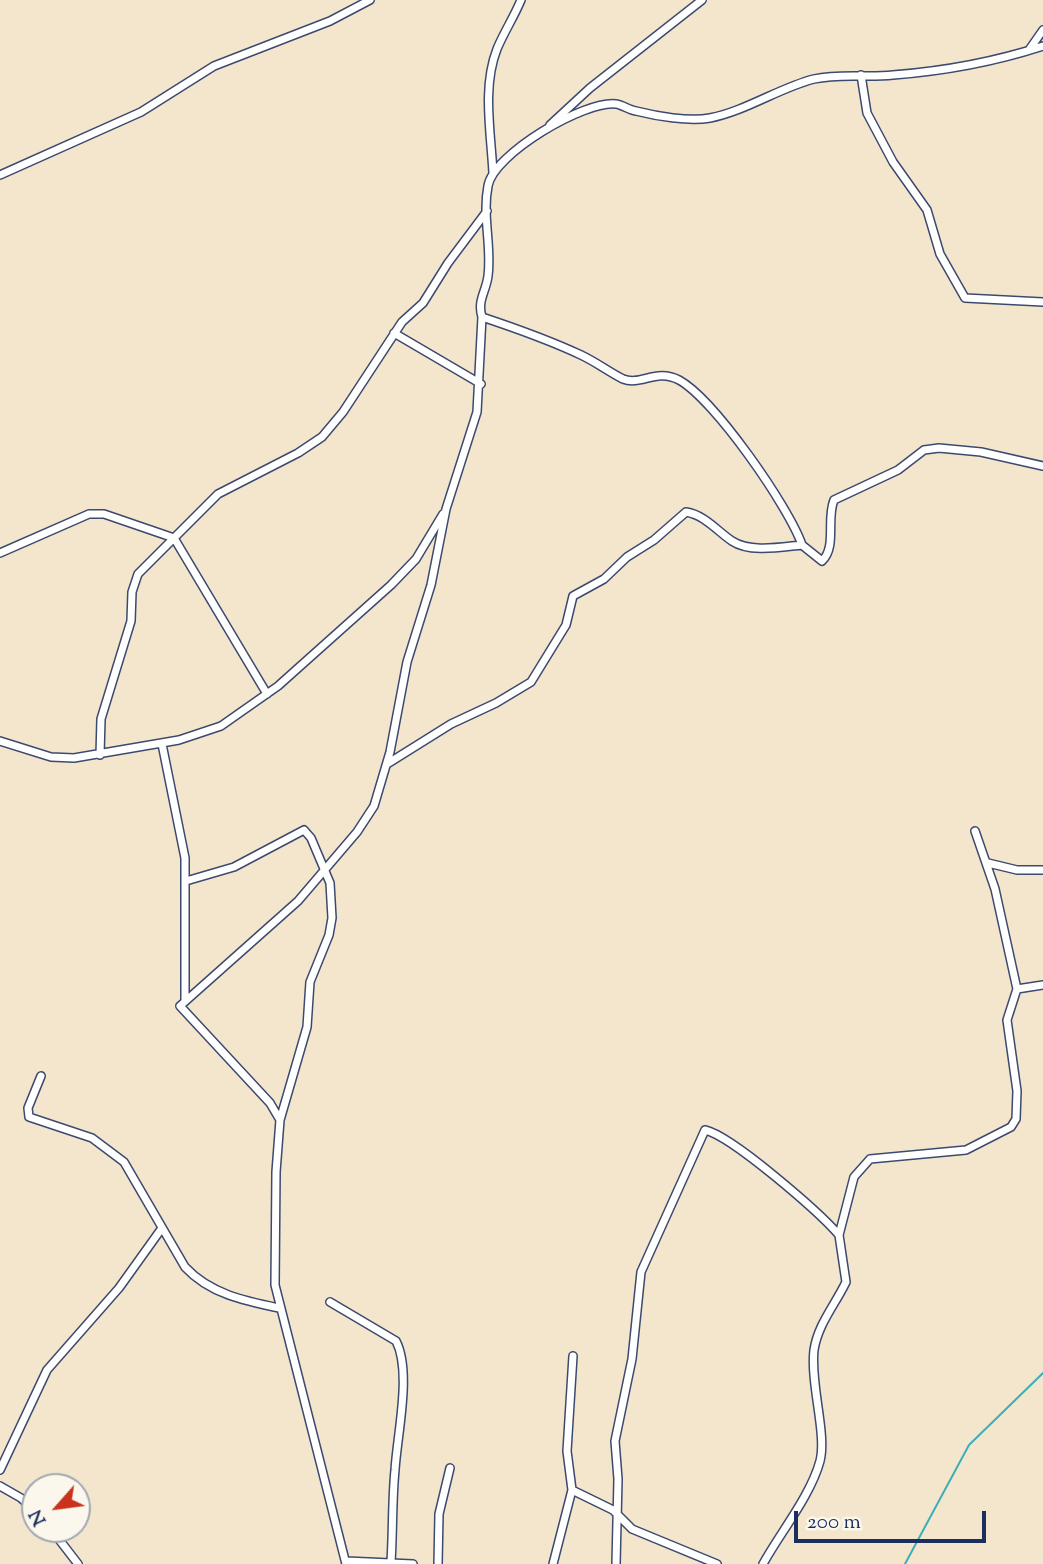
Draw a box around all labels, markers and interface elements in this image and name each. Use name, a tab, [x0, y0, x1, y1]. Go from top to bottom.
north arrow	[21, 1473, 91, 1543]
scale bar	[798, 1498, 990, 1542]
text: N	[23, 1504, 54, 1530]
text: 200 m	[807, 1508, 861, 1538]

